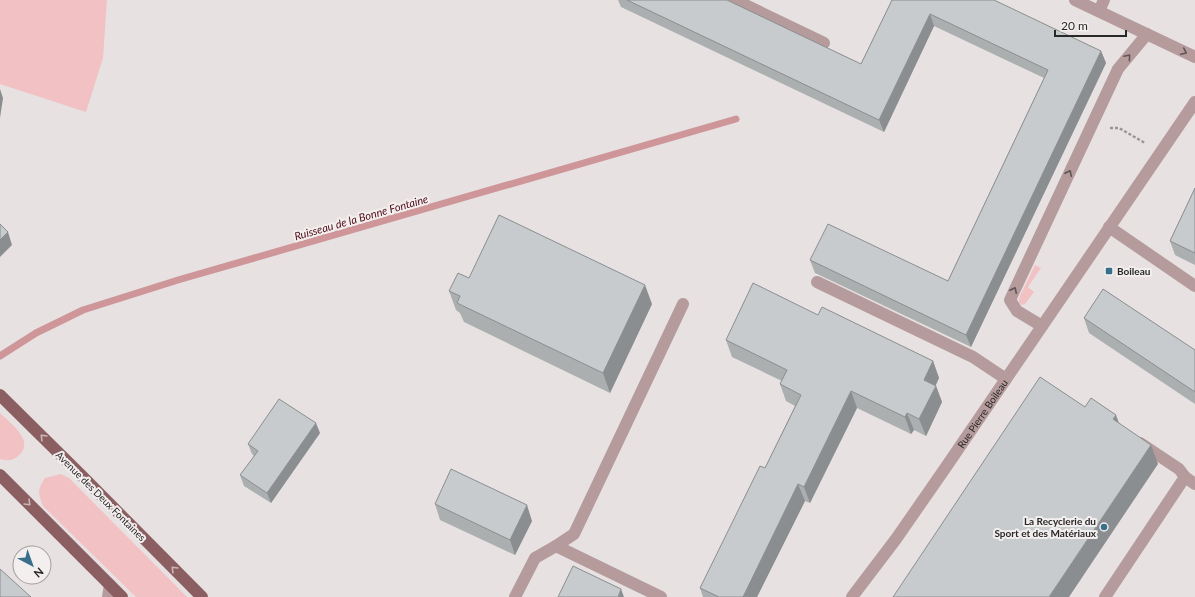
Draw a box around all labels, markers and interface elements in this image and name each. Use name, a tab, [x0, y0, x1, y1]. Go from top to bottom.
scale bar	[1055, 12, 1126, 38]
text: 20 m	[1061, 18, 1088, 33]
one-way arrow	[1179, 47, 1187, 55]
one-way arrow	[1124, 54, 1131, 62]
one-way arrow	[1064, 169, 1072, 177]
water label: Ruisseau de la Bonne Fontaine	[293, 192, 429, 242]
place label: Boileau	[1117, 265, 1151, 277]
marker: Boileau	[1104, 266, 1114, 276]
one-way arrow	[1009, 287, 1017, 294]
street label: Rue Pierre Boileau	[955, 377, 1010, 450]
one-way arrow	[40, 435, 48, 442]
street label: Avenue des Deux Fontaines	[54, 449, 148, 543]
one-way arrow	[23, 498, 31, 506]
place label: La Recyclerie du Sport et des Matériaux	[994, 515, 1097, 539]
marker: La Recyclerie du Sport et des Matériaux	[1099, 522, 1109, 532]
north arrow	[12, 545, 52, 585]
text: N	[31, 565, 46, 581]
one-way arrow	[171, 566, 179, 574]

